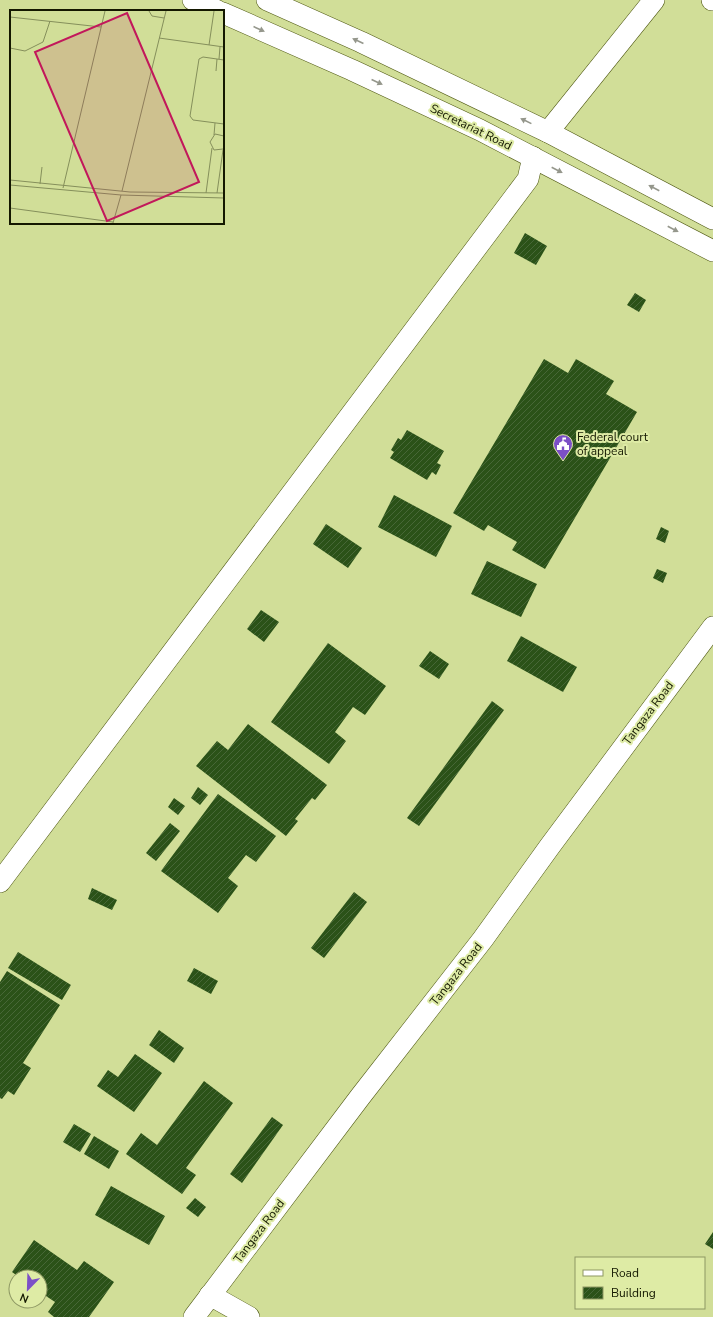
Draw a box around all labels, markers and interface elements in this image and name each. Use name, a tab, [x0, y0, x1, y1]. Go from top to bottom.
inset map	[10, 10, 224, 224]
one-way arrow	[253, 26, 264, 32]
one-way arrow	[353, 38, 364, 44]
one-way arrow	[372, 79, 383, 85]
street label: Secretariat Road	[427, 100, 515, 154]
one-way arrow	[520, 118, 532, 124]
one-way arrow	[551, 167, 563, 173]
one-way arrow	[648, 185, 659, 191]
one-way arrow	[667, 226, 678, 233]
place label: Federal court of appeal	[577, 429, 649, 459]
public building icon: Federal court of appeal	[552, 433, 574, 461]
street label: Tangaza Road	[619, 678, 677, 748]
street label: Tangaza Road	[426, 939, 486, 1009]
street label: Tangaza Road	[230, 1196, 288, 1266]
legend	[575, 1257, 705, 1309]
text: Road	[611, 1265, 639, 1281]
north arrow	[8, 1269, 48, 1309]
text: Building	[611, 1285, 656, 1301]
text: N	[18, 1289, 31, 1306]

